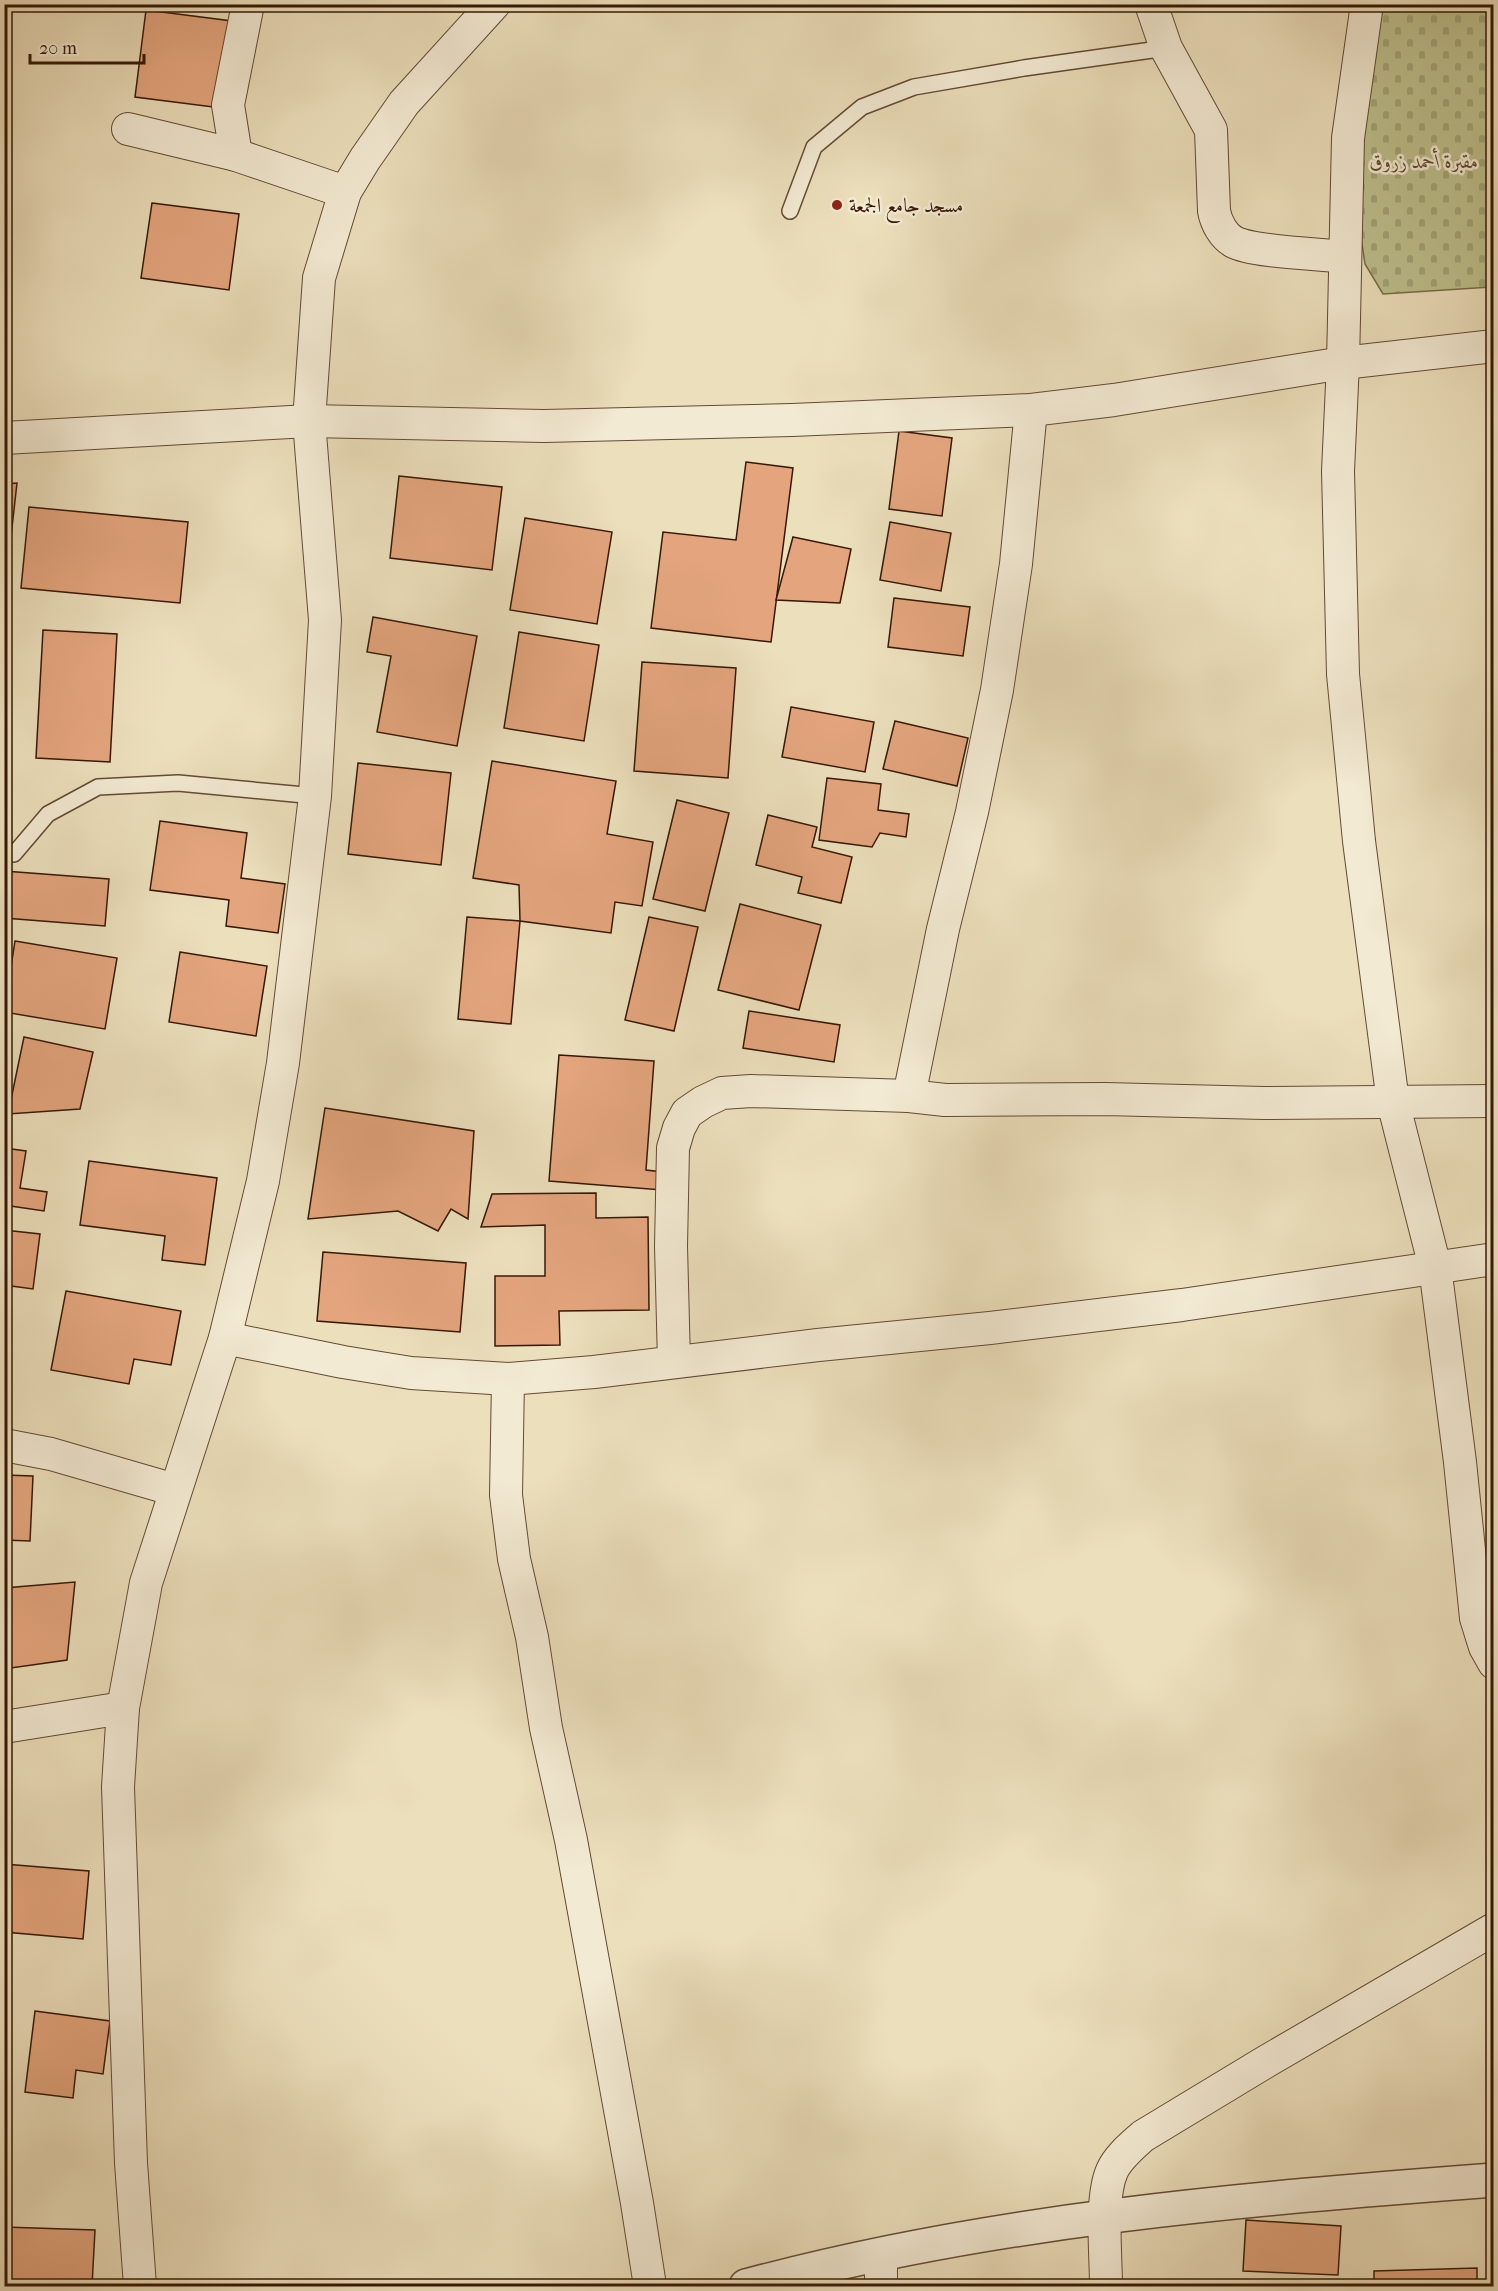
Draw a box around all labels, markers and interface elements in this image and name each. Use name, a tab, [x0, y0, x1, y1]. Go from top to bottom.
scale bar	[30, 27, 144, 65]
text: 20 m	[39, 38, 77, 59]
park label: مقبرة أحمد زروق	[1370, 147, 1478, 174]
place label: مسجد جامع الجمعة	[849, 194, 963, 223]
marker: مسجد جامع الجمعة	[830, 198, 844, 212]

